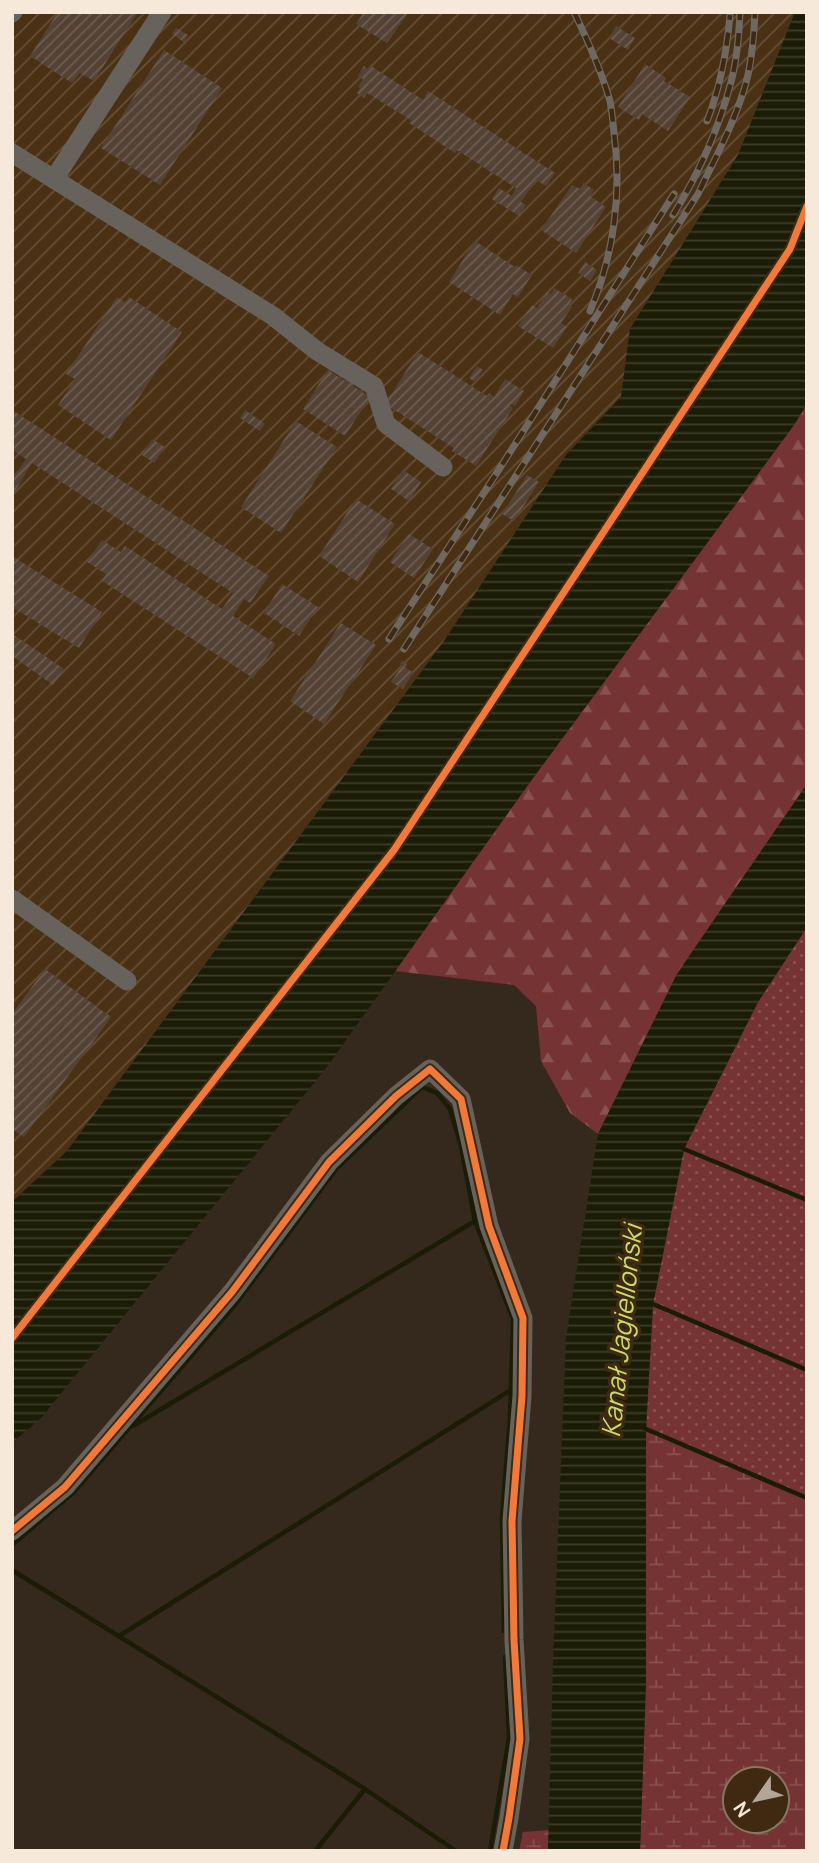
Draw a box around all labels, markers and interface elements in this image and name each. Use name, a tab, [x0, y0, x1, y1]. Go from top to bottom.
water label: Kanał Jagielloński	[592, 1220, 650, 1439]
north arrow	[721, 1765, 791, 1835]
text: N	[727, 1797, 757, 1822]

